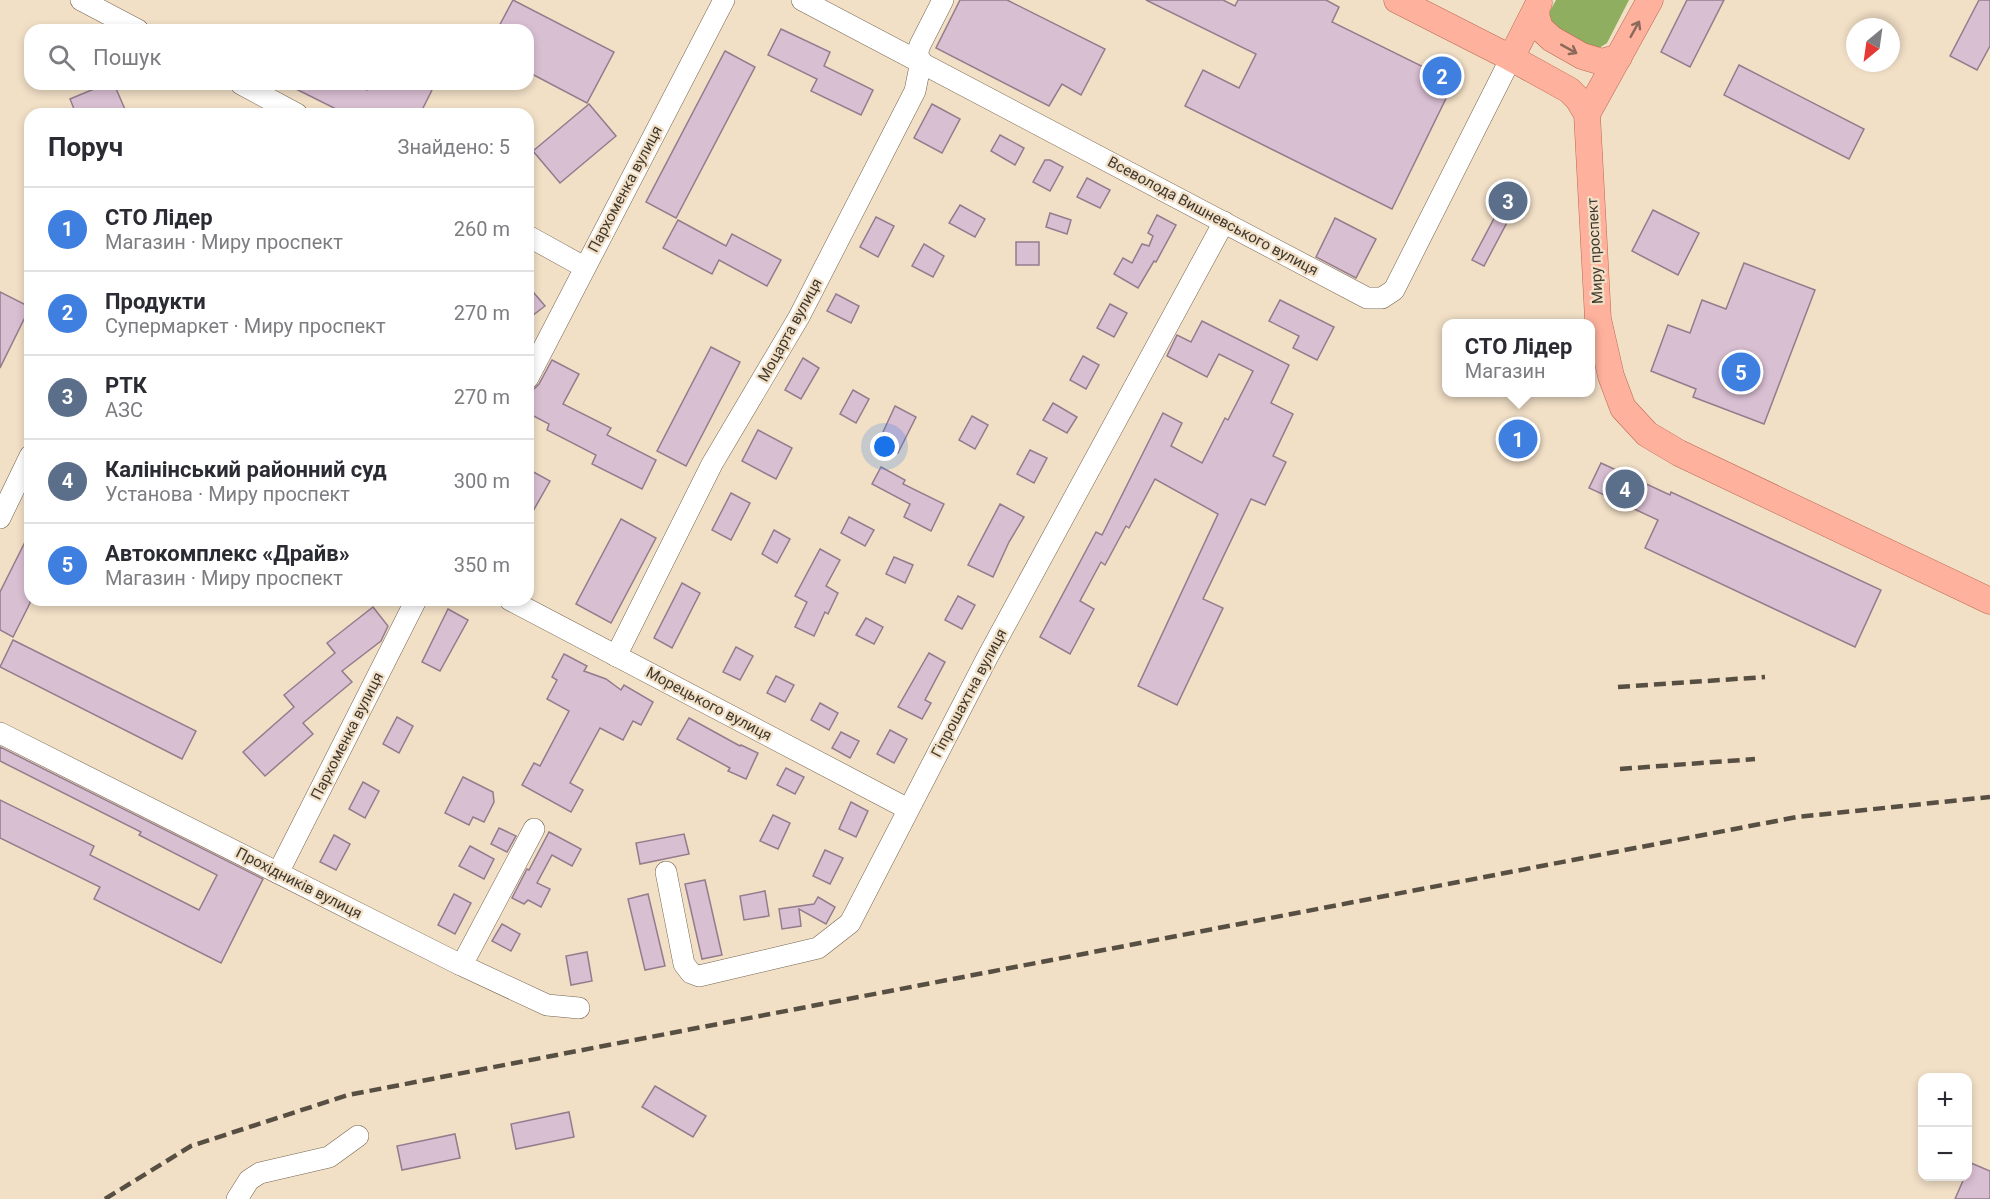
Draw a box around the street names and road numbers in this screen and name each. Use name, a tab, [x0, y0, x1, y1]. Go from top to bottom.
street label: Пархоменка вулиця	[584, 123, 666, 255]
street label: Всеволода Вишневського вулиця	[1105, 153, 1321, 279]
street label: Миру проспект	[1583, 197, 1607, 305]
street label: Моцарта вулиця	[754, 275, 826, 385]
street label: Гіпрошахтна вулиця	[927, 626, 1011, 760]
street label: Морецького вулиця	[643, 663, 775, 745]
street label: Пархоменка вулиця	[307, 669, 387, 803]
street label: Прохідників вулиця	[233, 843, 365, 923]

